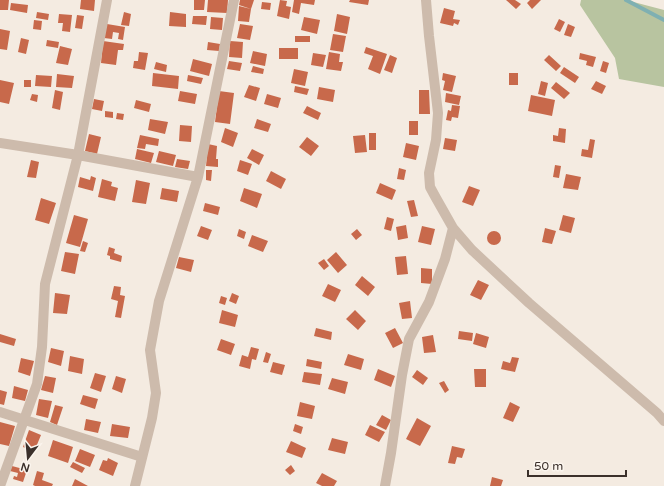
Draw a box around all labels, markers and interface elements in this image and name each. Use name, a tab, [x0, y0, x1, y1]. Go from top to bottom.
north arrow	[8, 438, 48, 478]
scale bar	[528, 452, 626, 478]
text: 50 m	[534, 459, 563, 473]
text: N	[19, 460, 31, 475]

